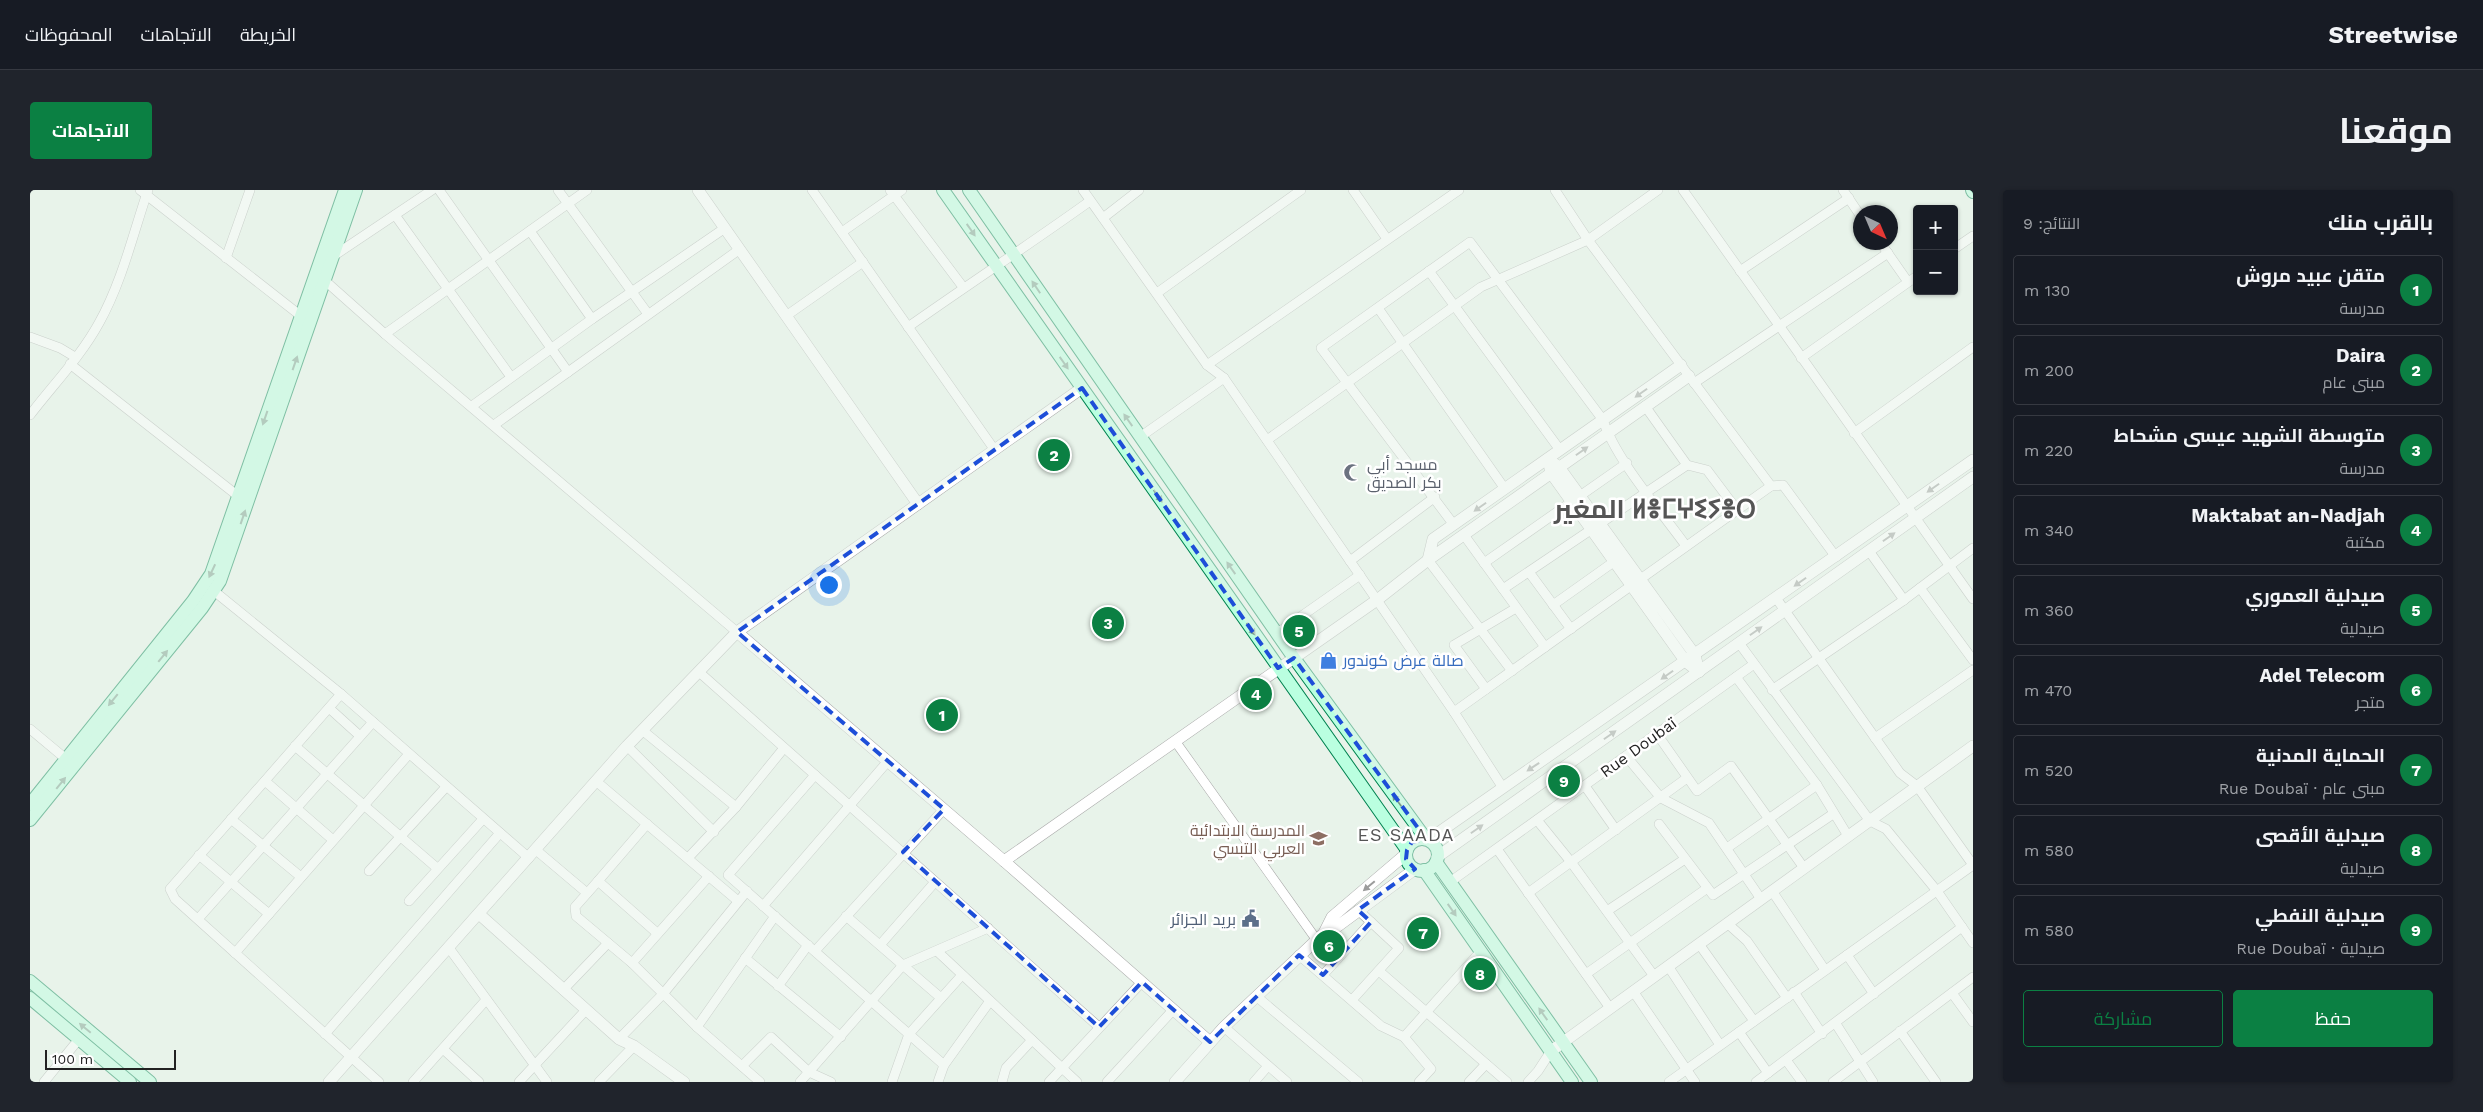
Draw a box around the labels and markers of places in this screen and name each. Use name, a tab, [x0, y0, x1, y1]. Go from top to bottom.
pin: 2	[1038, 436, 1070, 474]
place label: مسجد أبي بكر الصديق	[1367, 455, 1442, 493]
mosque icon: مسجد أبي بكر الصديق	[1343, 463, 1363, 483]
pin: 3	[1092, 604, 1124, 642]
pin: 5	[1283, 612, 1315, 650]
shop icon: صالة عرض كوندور	[1319, 650, 1339, 670]
place label: صالة عرض كوندور	[1342, 651, 1464, 671]
pin: 4	[1240, 675, 1272, 713]
pin: 1	[926, 696, 958, 734]
pin: 9	[1548, 762, 1580, 800]
place label: المدرسة الابتدائية العربي التبسي	[1190, 821, 1305, 862]
school or university icon: المدرسة الابتدائية العربي التبسي	[1309, 829, 1329, 849]
public building icon: بريد الجزائر	[1240, 909, 1260, 929]
place label: بريد الجزائر	[1170, 910, 1236, 929]
pin: 7	[1407, 914, 1439, 952]
pin: 6	[1313, 927, 1345, 965]
pin: 8	[1464, 955, 1496, 993]

